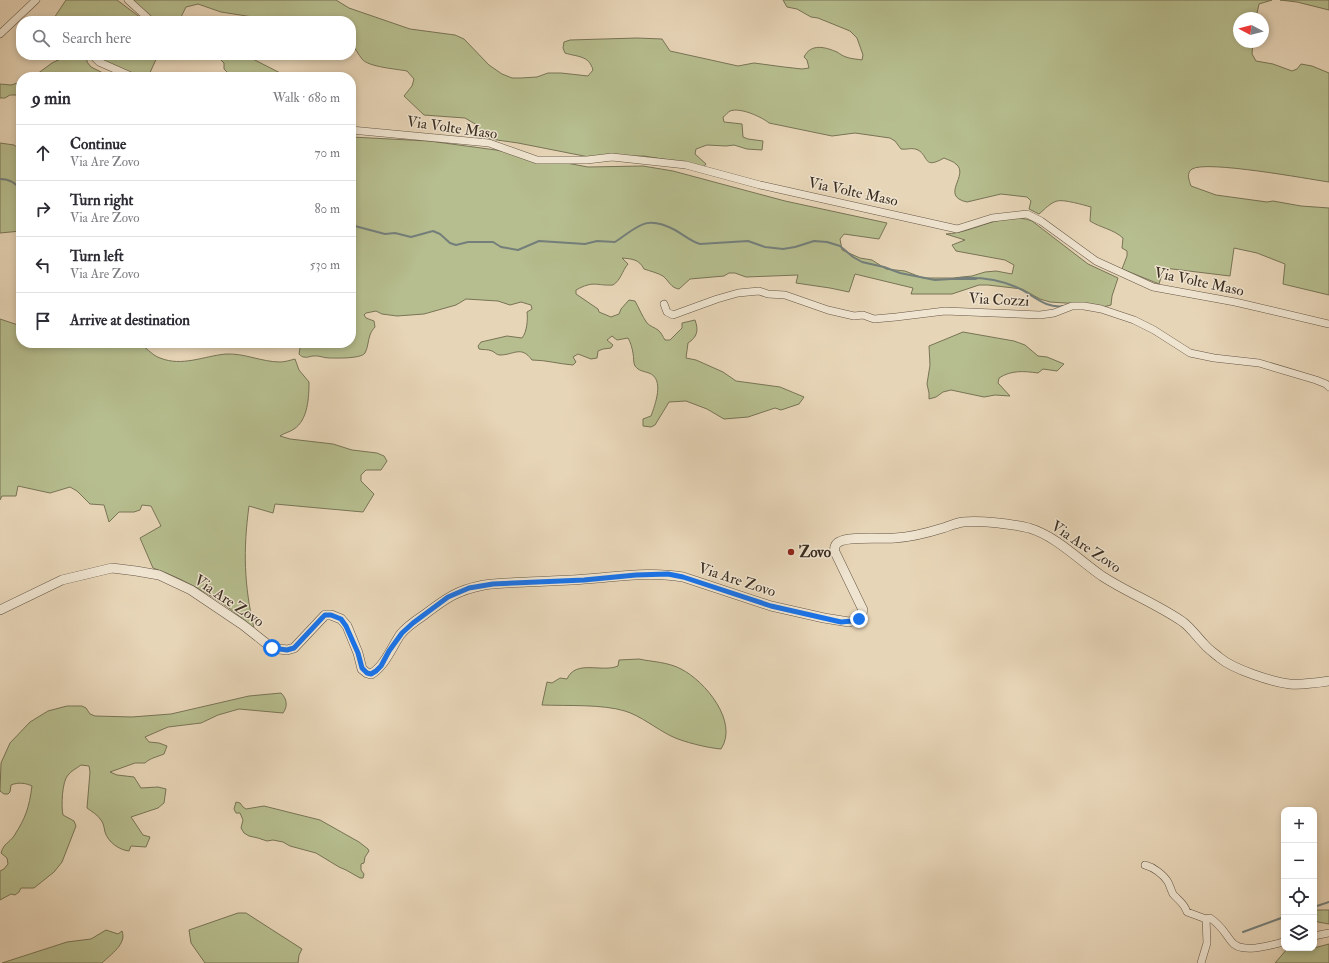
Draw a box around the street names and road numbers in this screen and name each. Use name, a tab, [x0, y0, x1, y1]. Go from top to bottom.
street label: Via Volte Maso	[405, 112, 499, 144]
street label: Via Volte Maso	[806, 173, 900, 211]
street label: Via Volte Maso	[1152, 263, 1246, 301]
street label: Via Cozzi	[968, 289, 1030, 311]
street label: Via Are Zovo	[1047, 517, 1125, 577]
street label: Via Are Zovo	[696, 559, 778, 601]
street label: Via Are Zovo	[190, 571, 268, 631]

